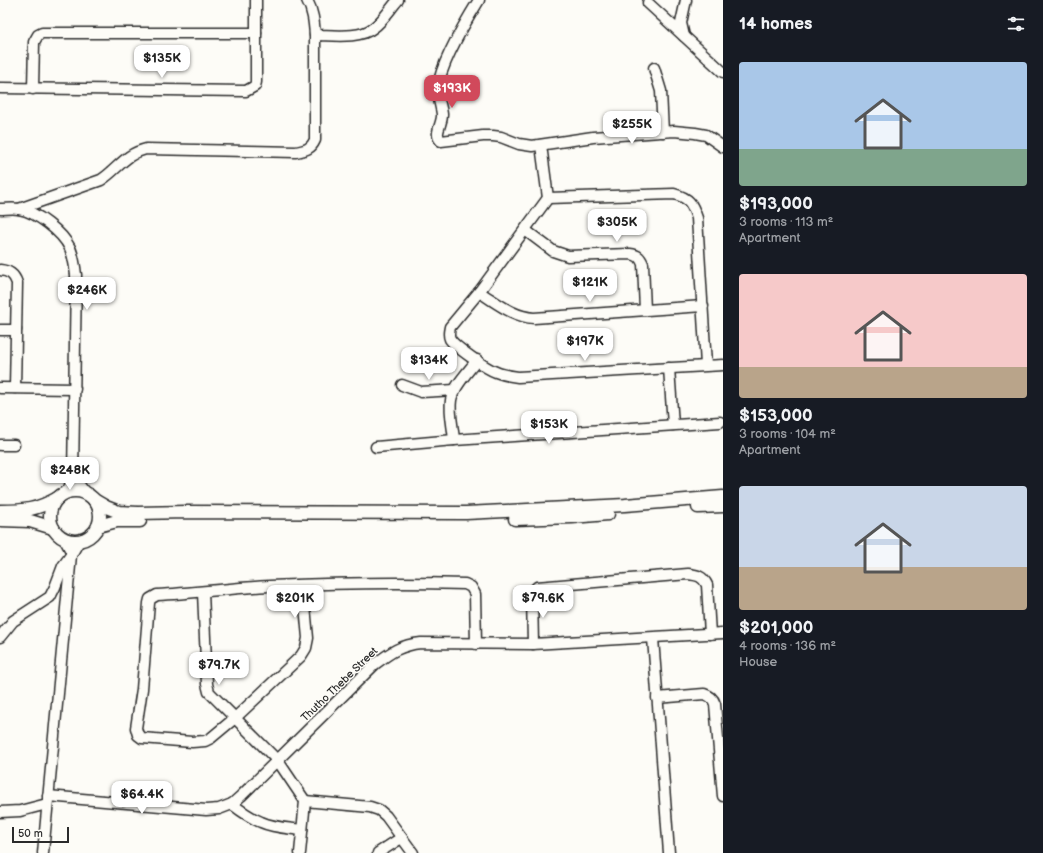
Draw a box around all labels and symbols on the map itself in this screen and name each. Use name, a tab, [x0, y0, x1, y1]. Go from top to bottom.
pin: $135K	[134, 45, 190, 79]
pin: $193K	[424, 75, 480, 109]
pin: $255K	[604, 111, 660, 145]
pin: $305K	[589, 209, 645, 243]
pin: $121K	[562, 269, 618, 303]
pin: $246K	[59, 277, 115, 311]
pin: $197K	[557, 328, 613, 362]
pin: $134K	[401, 347, 457, 381]
pin: $153K	[521, 411, 577, 445]
pin: $248K	[42, 457, 98, 491]
pin: $201K	[267, 585, 323, 619]
pin: $79.6K	[510, 585, 576, 619]
street label: Thutho Thebe Street	[298, 644, 381, 724]
pin: $79.7K	[186, 652, 252, 686]
pin: $64.4K	[109, 781, 175, 815]
scale bar	[12, 825, 69, 844]

